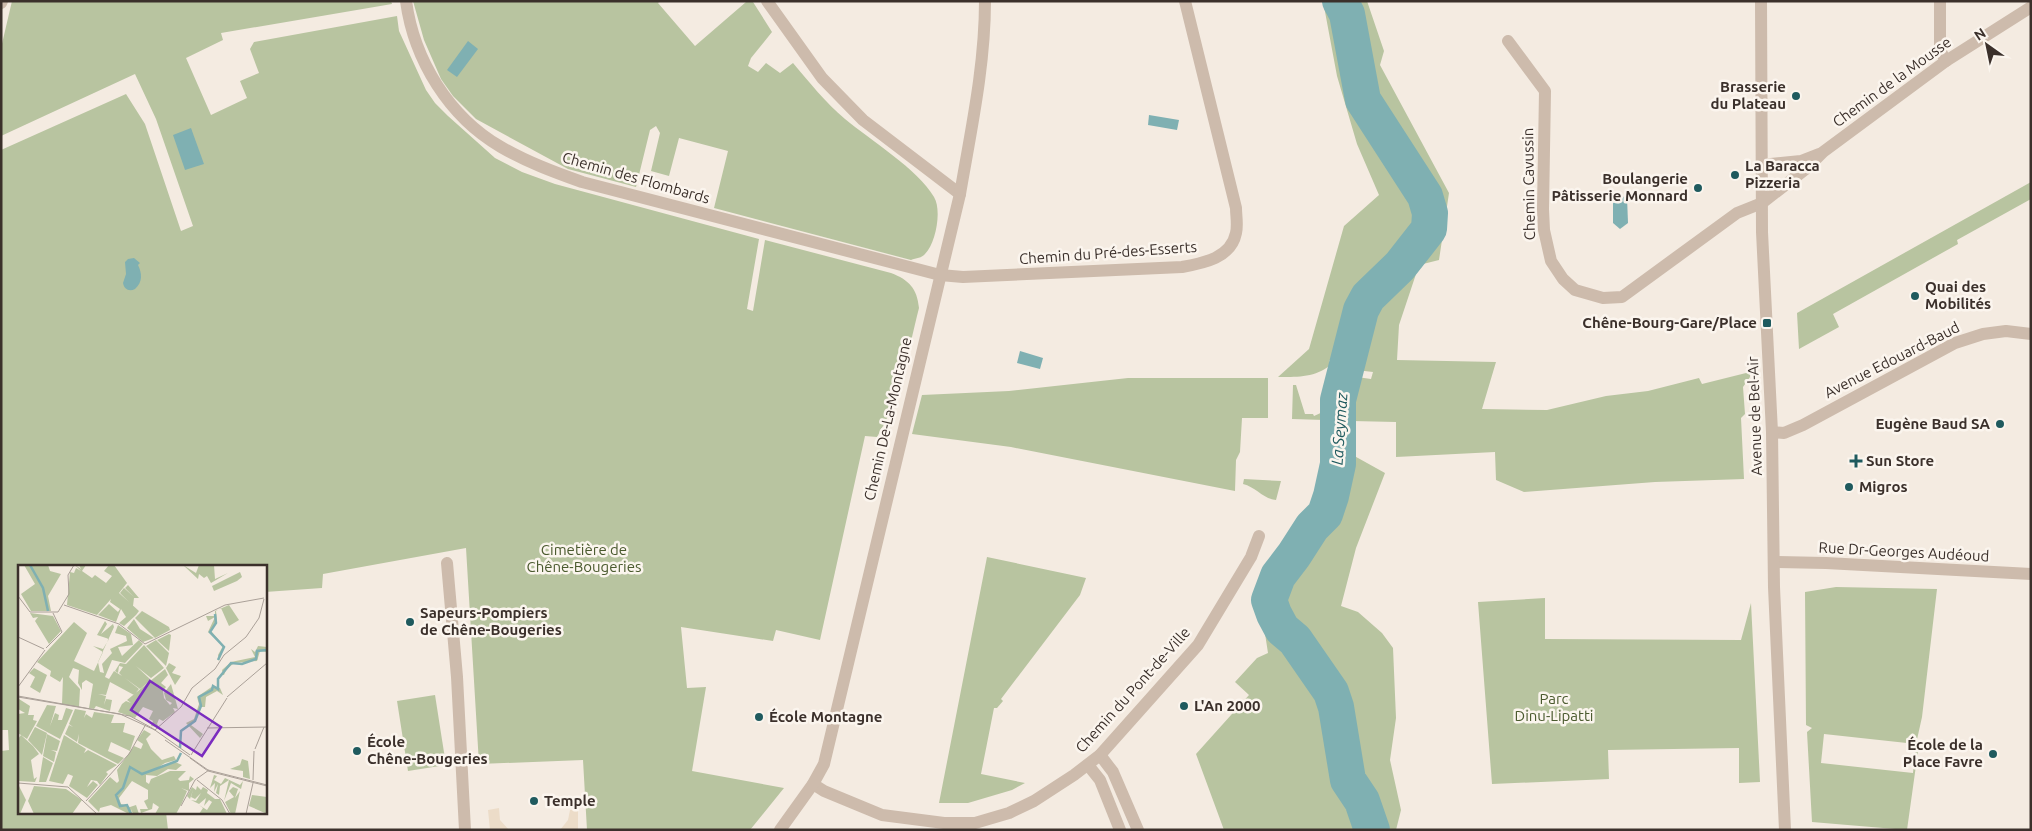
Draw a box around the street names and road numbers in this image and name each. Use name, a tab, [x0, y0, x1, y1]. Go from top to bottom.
street label: Chemin de la Mousse	[1829, 33, 1954, 130]
street label: Chemin Cavussin	[1519, 128, 1538, 240]
street label: Chemin des Flombards	[560, 148, 712, 207]
street label: Chemin du Pré-des-Esserts	[1018, 238, 1198, 267]
street label: Avenue Edouard-Baud	[1821, 318, 1962, 401]
street label: Chemin De-La-Montagne	[860, 336, 915, 502]
street label: Avenue de Bel-Air	[1744, 356, 1765, 476]
street label: Rue Dr-Georges Audéoud	[1818, 539, 1990, 564]
street label: Chemin du Pont-de-Ville	[1072, 624, 1193, 756]

